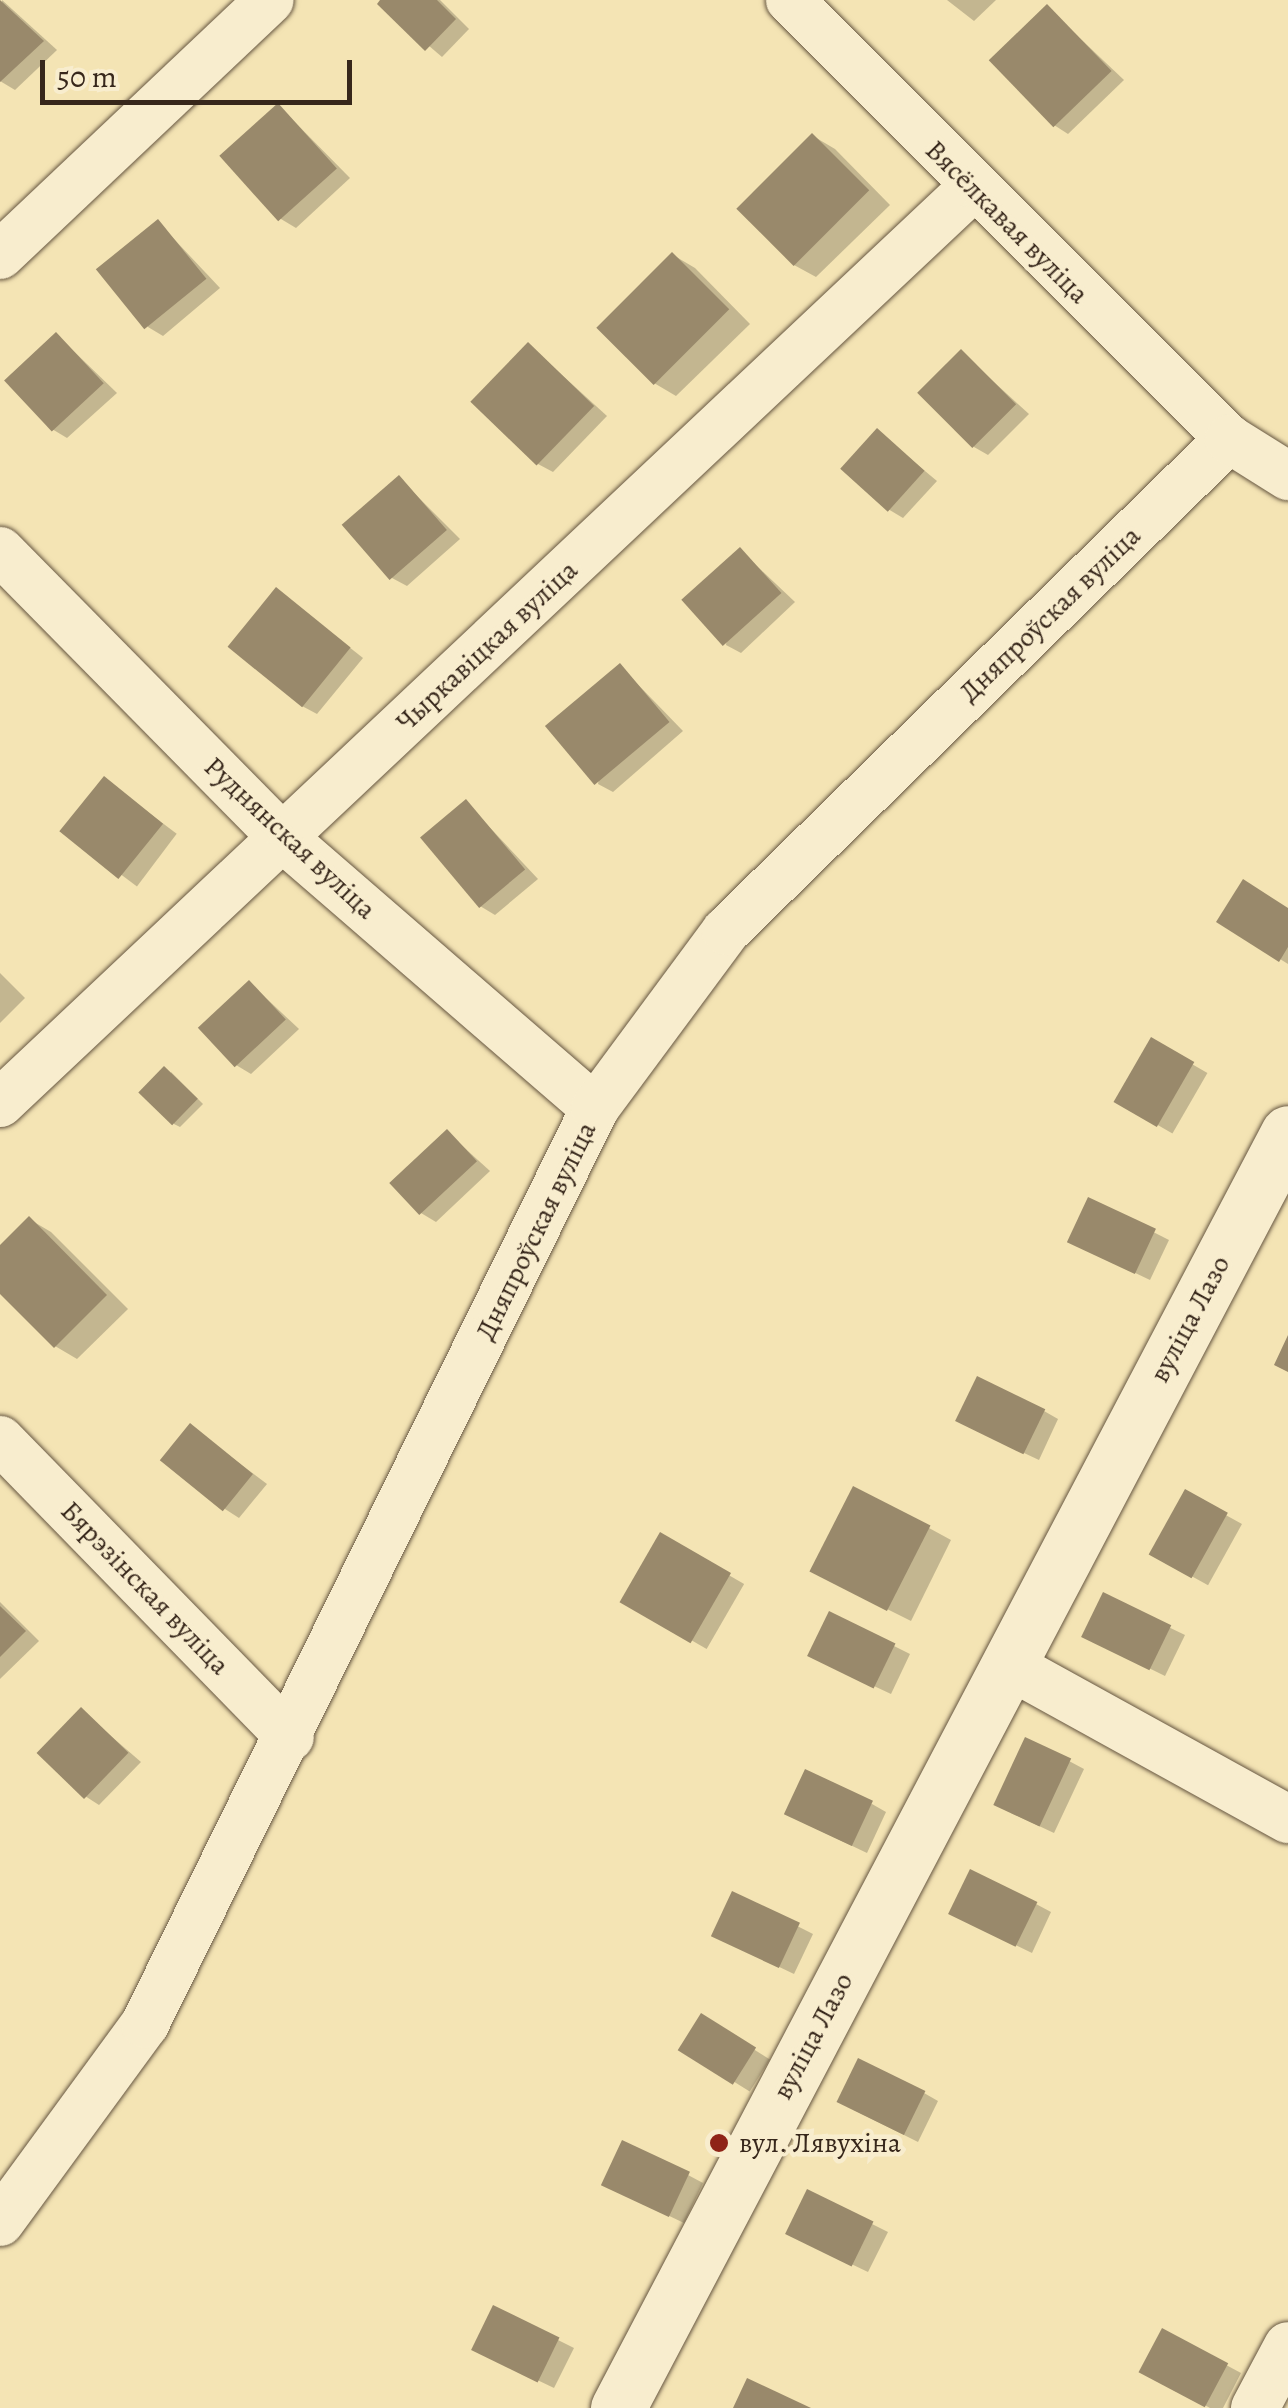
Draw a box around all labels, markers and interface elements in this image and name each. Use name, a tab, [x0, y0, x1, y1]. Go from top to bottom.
scale bar	[45, 40, 358, 102]
text: 50 m	[57, 57, 117, 97]
street label: Вясёлкавая вуліца	[918, 133, 1096, 311]
street label: Дняпроўская вуліца	[952, 519, 1148, 709]
street label: Чыркавіцкая вуліца	[389, 553, 585, 739]
street label: Руднянская вуліца	[197, 750, 383, 926]
street label: Дняпроўская вуліца	[469, 1116, 603, 1346]
street label: вуліца Лазо	[1143, 1250, 1237, 1388]
street label: Бярэзінская вуліца	[54, 1494, 236, 1682]
street label: вуліца Лазо	[766, 1967, 860, 2105]
place label: вул. Лявухіна	[739, 2126, 902, 2160]
marker: вул. Лявухіна	[708, 2132, 730, 2154]

